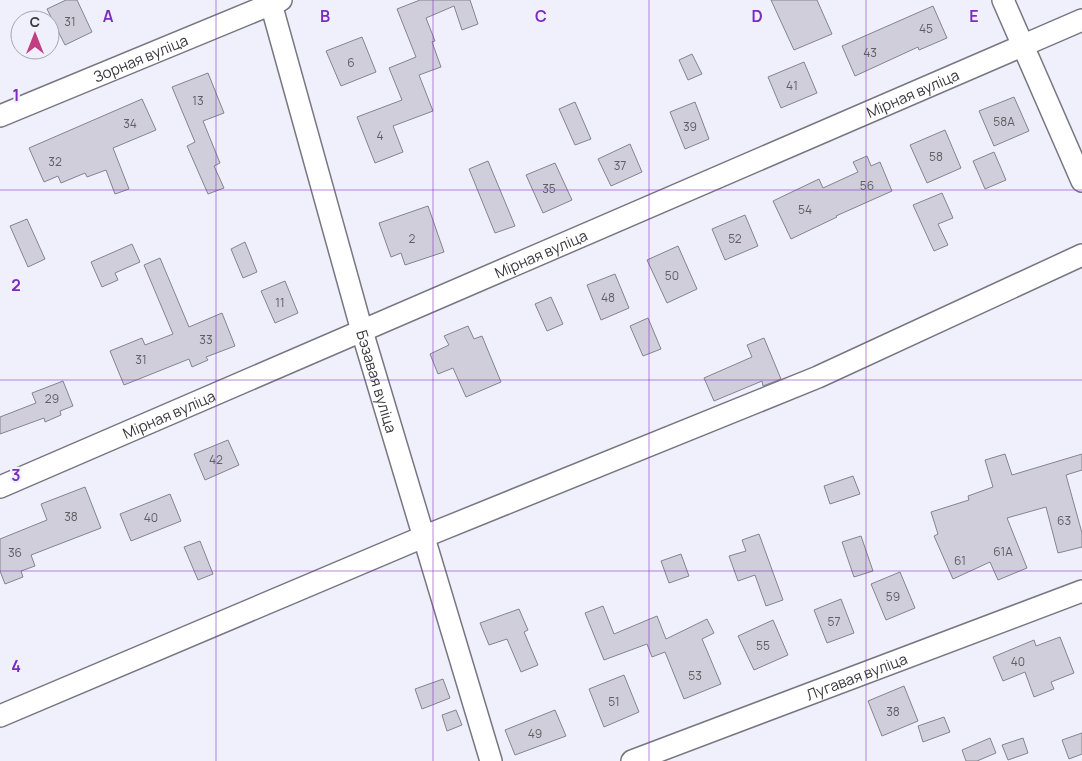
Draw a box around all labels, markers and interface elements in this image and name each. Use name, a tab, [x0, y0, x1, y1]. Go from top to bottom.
text: A	[103, 5, 114, 27]
text: B	[320, 5, 330, 27]
text: C	[535, 5, 547, 27]
text: D	[751, 5, 763, 27]
text: E	[969, 5, 979, 27]
north arrow	[10, 10, 60, 60]
text: С	[30, 12, 40, 31]
house number: 31	[64, 13, 76, 30]
house number: 45	[919, 20, 933, 37]
street label: Зорная вуліца	[90, 29, 191, 87]
house number: 43	[863, 44, 877, 61]
house number: 6	[347, 54, 355, 71]
street label: Мірная вуліца	[863, 64, 962, 122]
house number: 41	[786, 77, 798, 94]
text: 1	[12, 84, 20, 106]
house number: 13	[192, 92, 204, 109]
house number: 58А	[993, 113, 1015, 130]
house number: 34	[123, 115, 137, 132]
house number: 39	[683, 118, 697, 135]
house number: 4	[376, 127, 384, 144]
house number: 58	[929, 148, 943, 165]
house number: 32	[48, 153, 62, 170]
house number: 37	[614, 157, 626, 174]
house number: 56	[860, 177, 874, 194]
house number: 35	[542, 180, 556, 197]
house number: 54	[798, 201, 812, 218]
street label: Мірная вуліца	[491, 224, 590, 283]
house number: 2	[409, 230, 416, 247]
house number: 52	[728, 230, 742, 247]
house number: 50	[665, 267, 679, 284]
text: 2	[11, 274, 21, 296]
house number: 48	[601, 289, 615, 306]
house number: 11	[275, 294, 285, 311]
street label: Бэзавая вуліца	[352, 327, 402, 435]
house number: 33	[199, 331, 213, 348]
house number: 31	[135, 351, 147, 368]
street label: Мірная вуліца	[119, 385, 219, 443]
house number: 29	[45, 390, 59, 407]
house number: 42	[209, 451, 223, 468]
text: 3	[11, 464, 21, 486]
house number: 38	[64, 508, 78, 525]
house number: 40	[144, 509, 158, 526]
house number: 63	[1057, 512, 1071, 529]
house number: 61А	[993, 543, 1013, 560]
house number: 36	[8, 544, 22, 561]
house number: 61	[954, 552, 966, 569]
house number: 59	[886, 588, 900, 605]
house number: 57	[828, 613, 840, 630]
house number: 55	[756, 637, 770, 654]
street label: Лугавая вуліца	[803, 648, 910, 705]
house number: 40	[1011, 653, 1025, 670]
text: 4	[11, 655, 21, 677]
house number: 53	[688, 667, 702, 684]
house number: 51	[608, 693, 620, 710]
house number: 38	[886, 703, 900, 720]
house number: 49	[528, 725, 542, 742]

